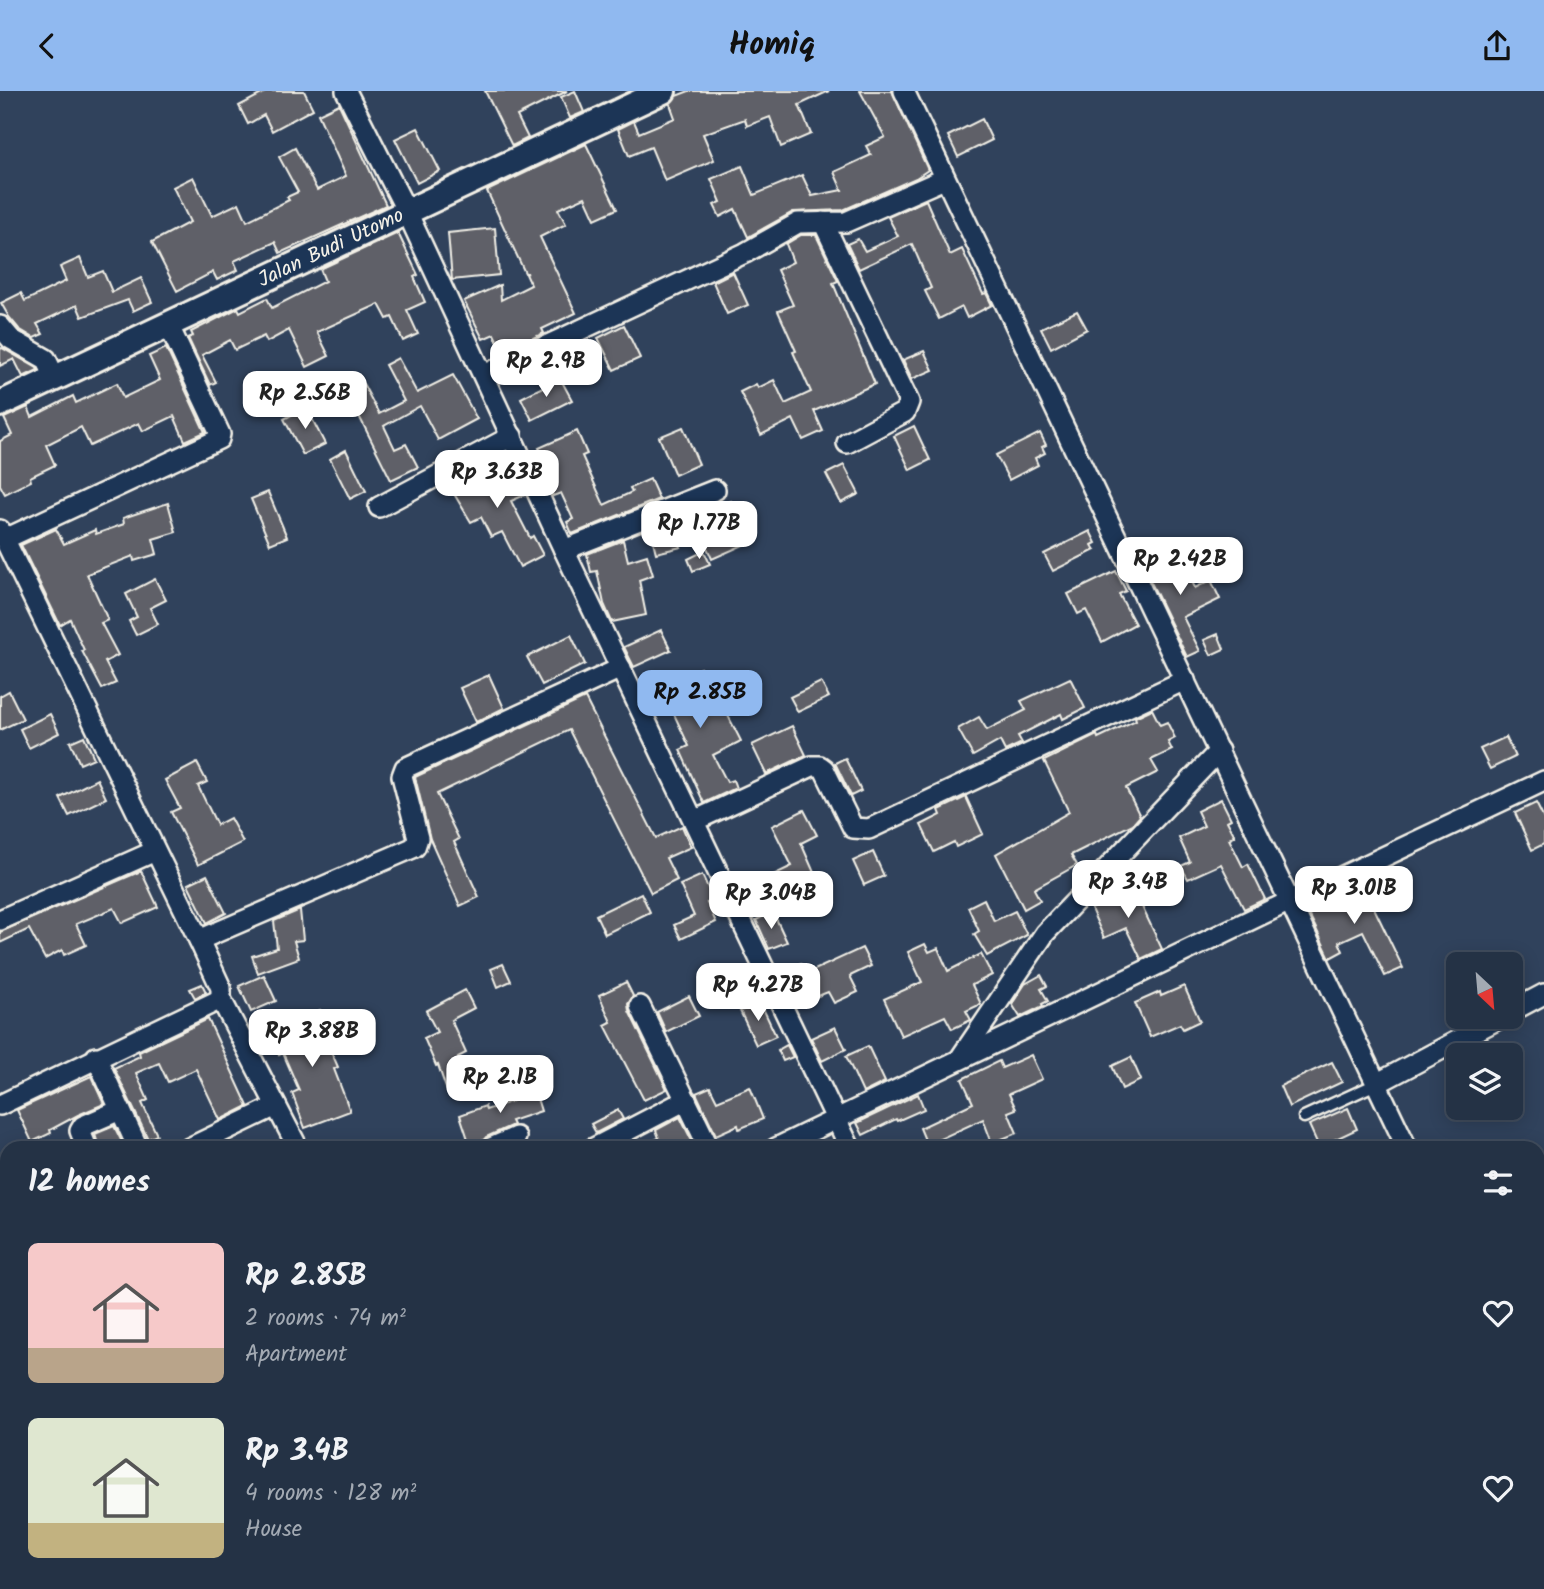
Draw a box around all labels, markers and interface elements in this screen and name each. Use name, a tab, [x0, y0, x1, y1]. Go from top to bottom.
text: Homiq	[729, 20, 815, 71]
icon: back	[28, 27, 66, 65]
icon: share	[1478, 27, 1516, 65]
street label: Jalan Budi Utomo	[252, 199, 410, 296]
pin: Rp 2.9B	[481, 339, 611, 399]
text: Rp 2.9B	[506, 344, 586, 380]
pin: Rp 2.56B	[233, 371, 377, 431]
text: Rp 2.56B	[259, 376, 351, 412]
pin: Rp 3.63B	[425, 451, 569, 510]
text: Rp 3.63B	[451, 455, 543, 491]
pin: Rp 1.77B	[627, 501, 771, 561]
text: Rp 1.77B	[657, 506, 741, 542]
pin: Rp 2.42B	[1108, 538, 1252, 597]
text: Rp 2.42B	[1133, 542, 1227, 578]
pin: Rp 2.85B	[628, 671, 772, 730]
text: Rp 2.85B	[653, 675, 747, 711]
pin: Rp 3.4B	[1063, 861, 1193, 920]
text: Rp 3.4B	[1088, 865, 1168, 901]
pin: Rp 3.01B	[1282, 867, 1426, 926]
pin: Rp 3.04B	[699, 871, 843, 931]
text: Rp 3.01B	[1311, 871, 1397, 907]
text: Rp 3.04B	[725, 876, 817, 912]
north arrow	[1446, 952, 1522, 1029]
map controls	[1446, 952, 1523, 1120]
pin: Rp 4.27B	[686, 963, 830, 1023]
text: Rp 4.27B	[712, 968, 804, 1004]
pin: Rp 3.88B	[240, 1009, 384, 1069]
text: Rp 3.88B	[265, 1014, 359, 1050]
button: layers	[1446, 1043, 1523, 1120]
pin: Rp 2.1B	[435, 1055, 565, 1115]
text: Rp 2.1B	[462, 1060, 538, 1096]
text: 12 homes	[28, 1159, 150, 1207]
icon: filters	[1479, 1164, 1517, 1202]
text: Rp 2.85B	[245, 1253, 367, 1301]
icon: home	[84, 1271, 168, 1355]
icon: heart	[1479, 1294, 1517, 1332]
text: 2 rooms · 74 m²	[245, 1301, 406, 1337]
text: Apartment	[245, 1337, 347, 1373]
text: Rp 3.4B	[245, 1428, 349, 1476]
icon: home	[84, 1446, 168, 1530]
icon: heart	[1479, 1469, 1517, 1507]
text: 4 rooms · 128 m²	[245, 1476, 416, 1512]
text: House	[245, 1512, 302, 1548]

